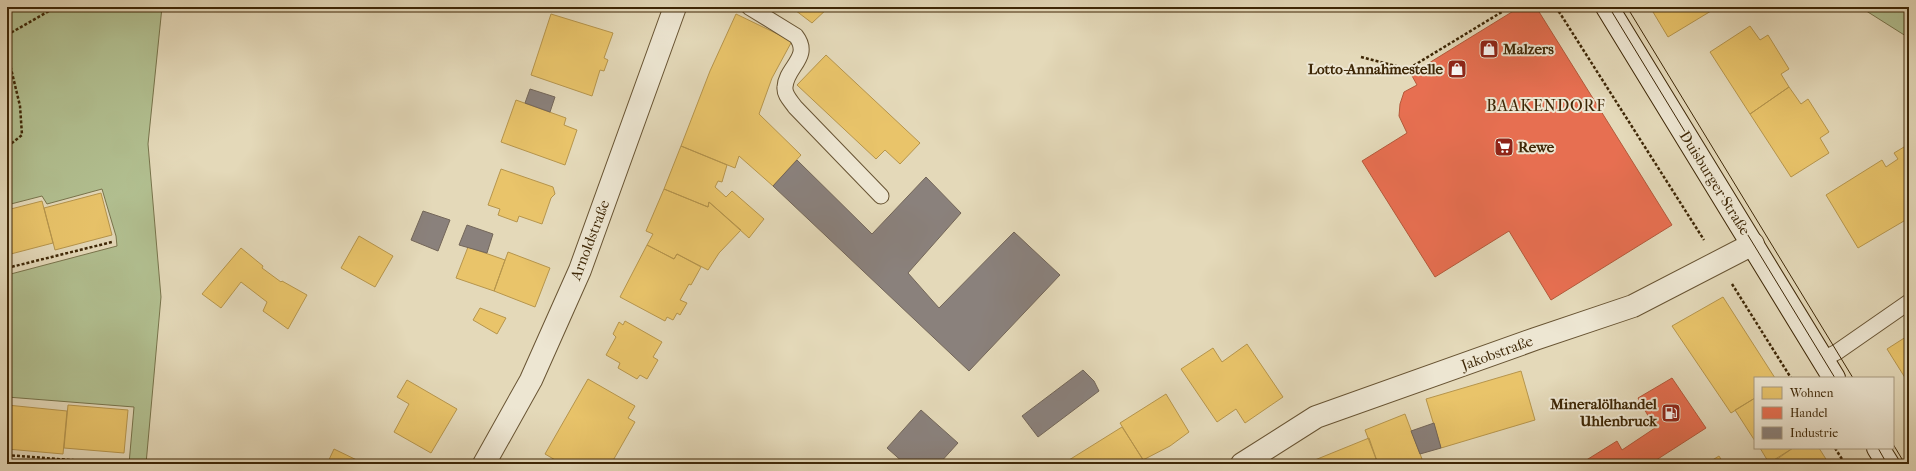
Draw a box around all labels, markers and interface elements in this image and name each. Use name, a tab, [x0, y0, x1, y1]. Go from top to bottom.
shop icon: Malzers	[1478, 38, 1500, 60]
place label: Malzers	[1502, 40, 1554, 58]
shop icon: Lotto-Annahmestelle	[1446, 58, 1468, 80]
place label: Lotto-Annahmestelle	[1308, 60, 1444, 78]
district label: BAAKENDORF	[1486, 96, 1606, 115]
street label: Duisburger Straße	[1676, 128, 1755, 239]
supermarket icon: Rewe	[1493, 136, 1515, 158]
place label: Rewe	[1518, 138, 1555, 156]
street label: Arnoldstraße	[566, 197, 614, 284]
street label: Jakobstraße	[1458, 332, 1536, 375]
legend	[1754, 377, 1894, 449]
text: Wohnen	[1789, 386, 1834, 400]
place label: Mineralölhandel Uhlenbruck	[1549, 395, 1658, 430]
fuel station icon: Mineralölhandel Uhlenbruck	[1660, 402, 1682, 424]
text: Handel	[1790, 406, 1828, 420]
text: Industrie	[1790, 426, 1838, 440]

